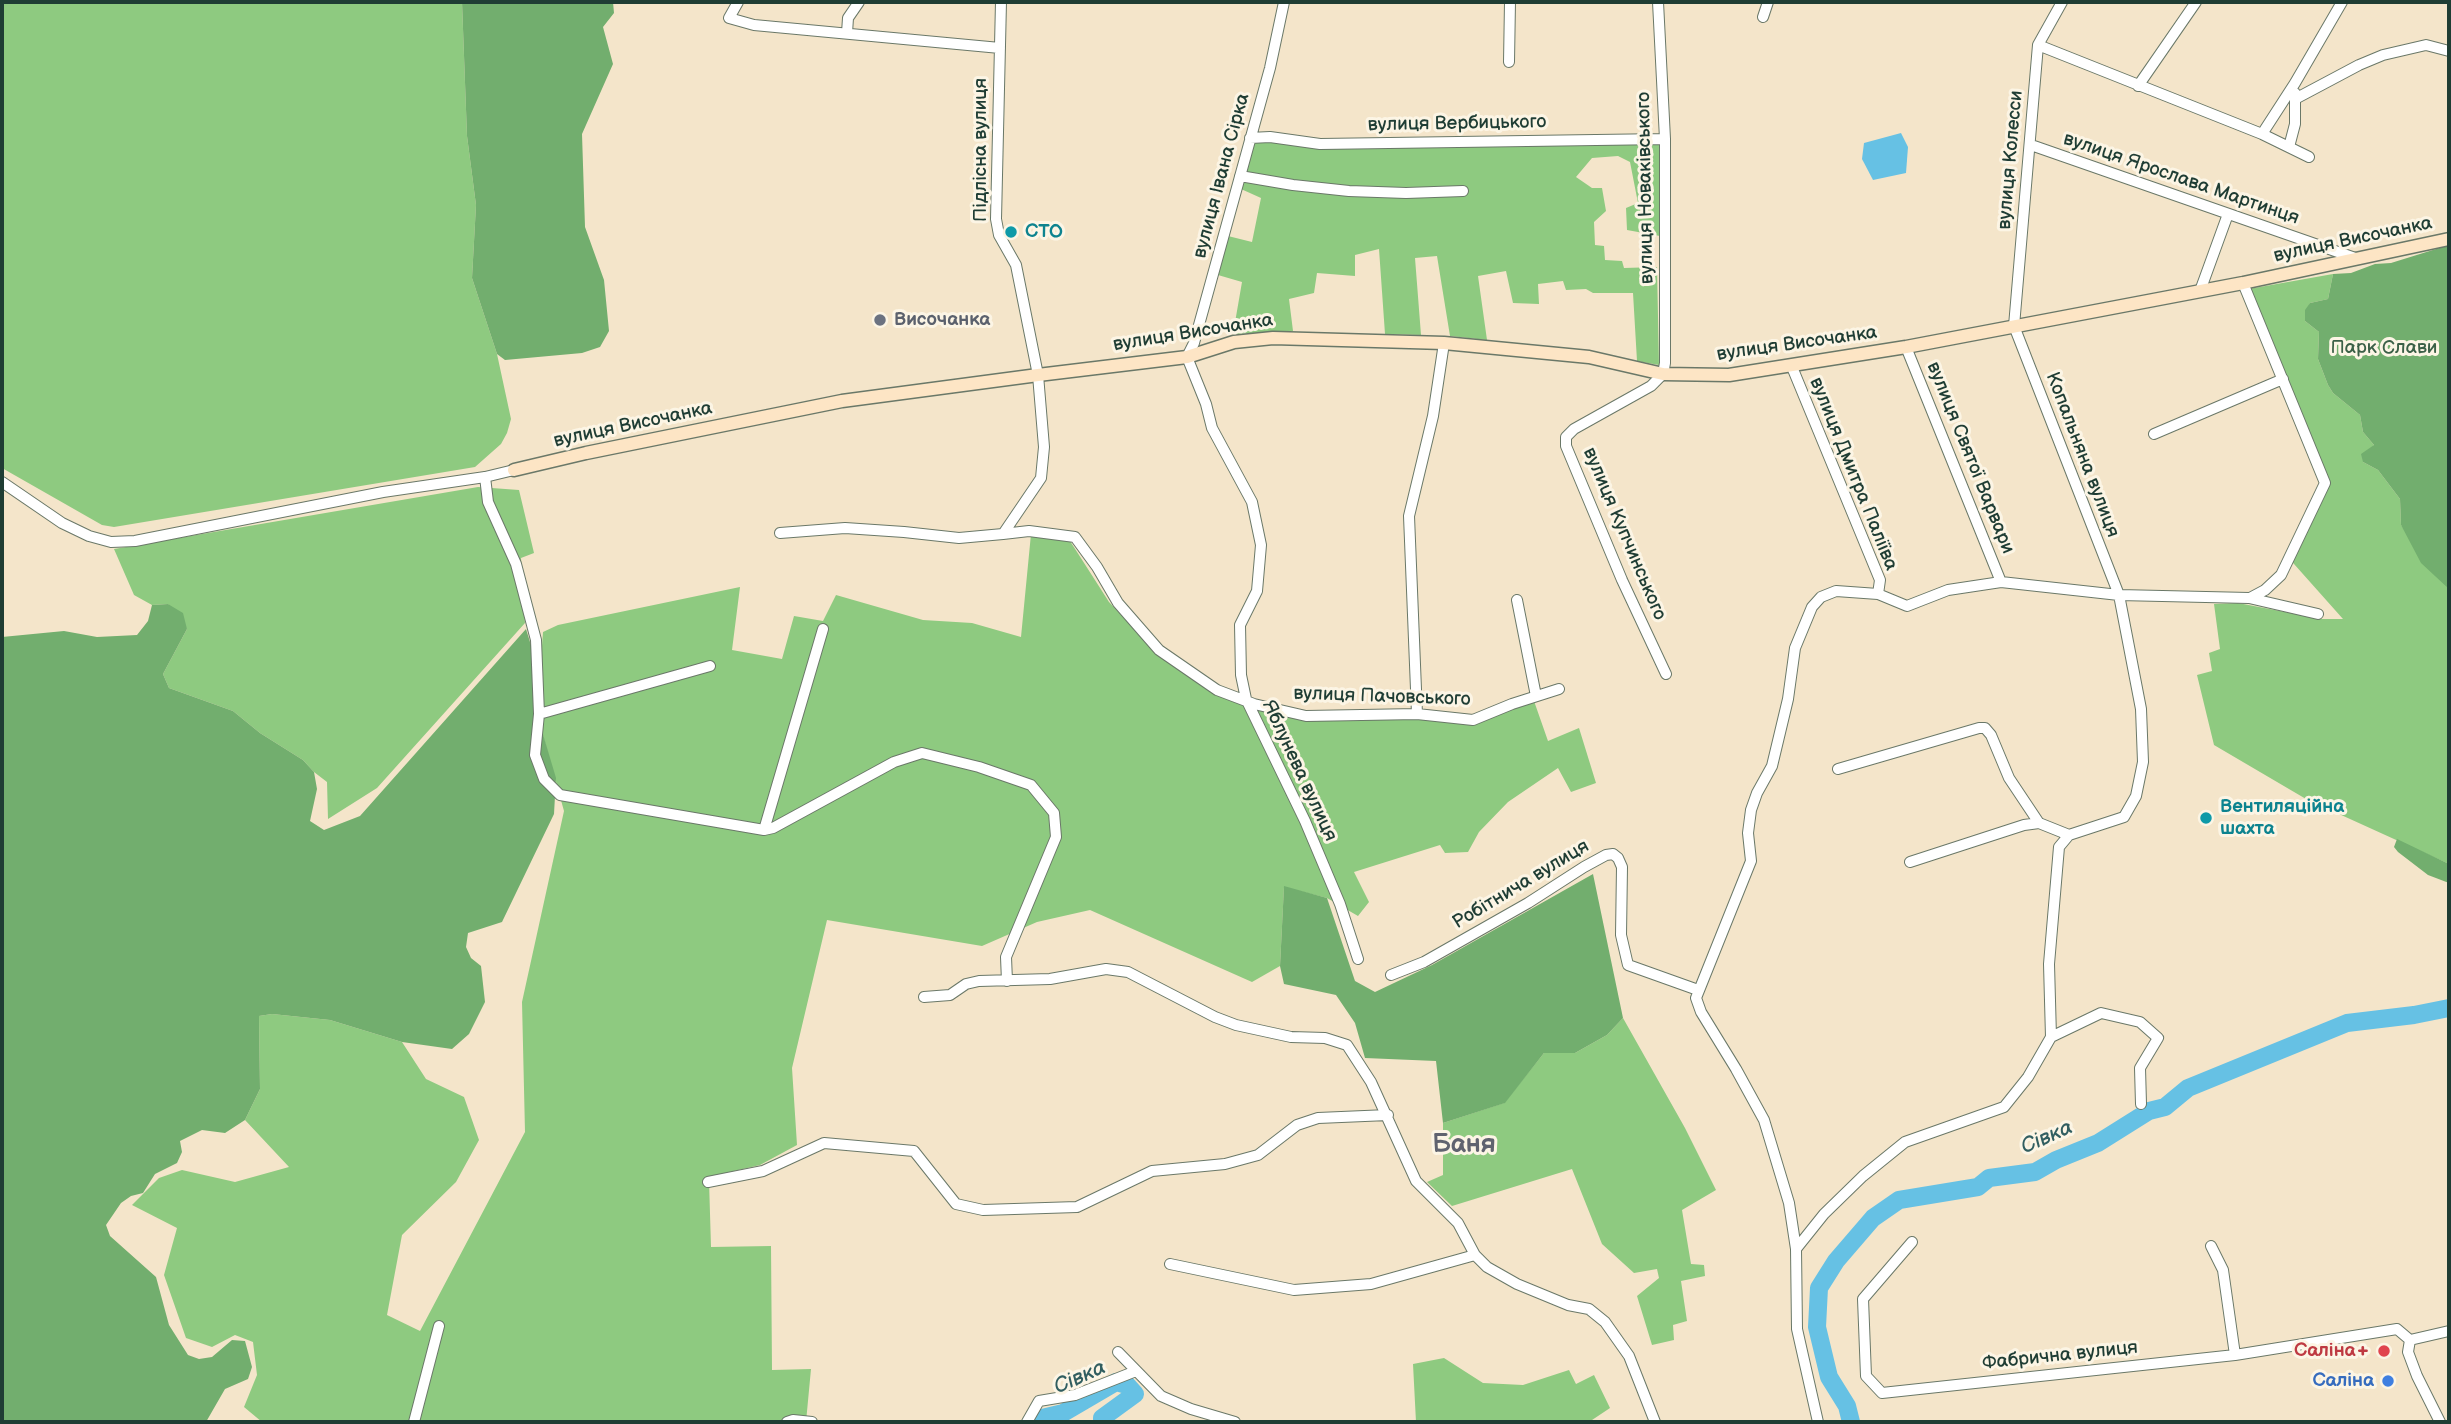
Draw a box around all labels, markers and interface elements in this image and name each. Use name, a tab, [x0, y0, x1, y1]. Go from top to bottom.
street label: Підлісна вулиця	[970, 78, 992, 222]
street label: вулиця Колесси	[1994, 89, 2028, 231]
street label: вулиця Івана Сірка	[1189, 91, 1255, 261]
street label: вулиця Новаківського	[1633, 92, 1659, 284]
street label: вулиця Вербицького	[1368, 111, 1546, 137]
street label: вулиця Ярослава Мартинця	[2060, 128, 2302, 230]
street label: вулиця Височанка	[2272, 212, 2434, 268]
place label: СТО	[1025, 221, 1063, 243]
marker: СТО	[1003, 224, 1019, 240]
place label: Височанка	[894, 309, 990, 331]
street label: вулиця Височанка	[1111, 309, 1275, 357]
marker: Височанка	[872, 312, 888, 328]
street label: вулиця Височанка	[1715, 321, 1879, 367]
park label: Парк Слави	[2331, 337, 2437, 359]
street label: вулиця Святої Варвари	[1921, 359, 2019, 557]
street label: Копальняна вулиця	[2040, 369, 2124, 541]
street label: вулиця Дмитра Паліїва	[1804, 374, 1902, 574]
street label: вулиця Височанка	[552, 397, 714, 453]
street label: вулиця Купчинського	[1577, 444, 1671, 624]
street label: вулиця Пачовського	[1293, 683, 1471, 711]
street label: Яблунева вулиця	[1256, 697, 1342, 845]
place label: Вентиляційна шахта	[2220, 796, 2344, 840]
marker: Вентиляційна шахта	[2198, 810, 2214, 826]
street label: Робітнича вулиця	[1449, 835, 1593, 935]
water label: Сівка	[2017, 1116, 2077, 1160]
district label: Баня	[1432, 1129, 1496, 1161]
street label: Фабрична вулиця	[1981, 1336, 2139, 1376]
place label: Саліна+	[2294, 1340, 2370, 1362]
marker: Саліна+	[2376, 1343, 2392, 1359]
water label: Сівка	[1050, 1356, 1110, 1400]
place label: Саліна	[2312, 1370, 2374, 1392]
marker: Саліна	[2380, 1373, 2396, 1389]

